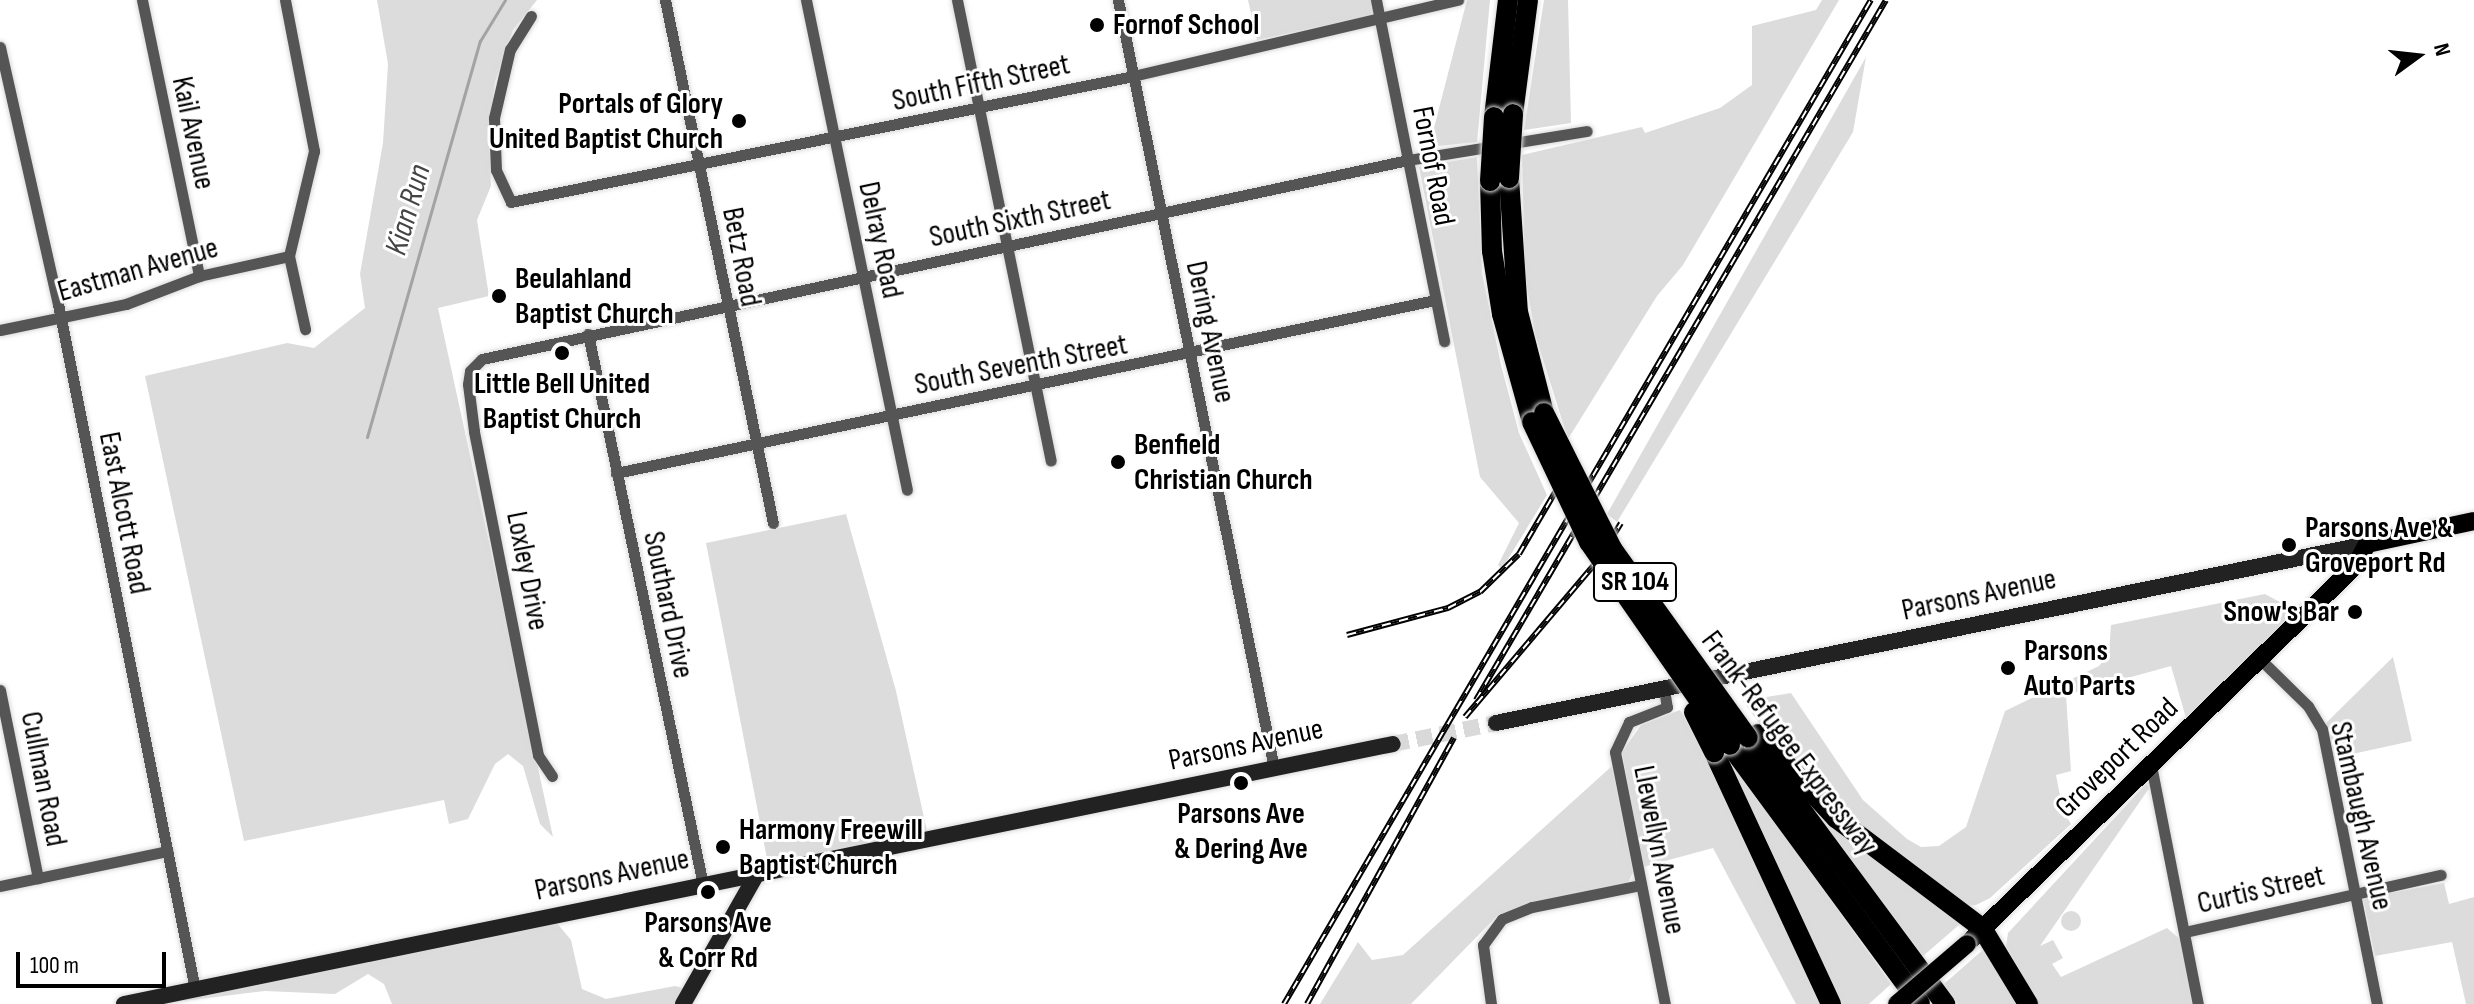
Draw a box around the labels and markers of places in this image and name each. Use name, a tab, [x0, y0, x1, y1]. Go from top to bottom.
place label: Fornof School	[1113, 7, 1259, 43]
marker: Fornof School	[1088, 16, 1106, 34]
place label: Portals of Glory United Baptist Church	[489, 86, 723, 156]
marker: Portals of Glory United Baptist Church	[730, 112, 748, 130]
place label: Beulahland Baptist Church	[515, 261, 674, 332]
marker: Beulahland Baptist Church	[490, 287, 508, 305]
marker: Little Bell United Baptist Church	[553, 344, 571, 362]
place label: Little Bell United Baptist Church	[474, 366, 650, 436]
place label: Benfield Christian Church	[1134, 427, 1313, 498]
marker: Benfield Christian Church	[1109, 453, 1127, 471]
place label: Parsons Ave & Groveport Rd	[2305, 510, 2453, 580]
marker: Parsons Ave & Groveport Rd	[2280, 536, 2298, 554]
place label: Snow's Bar	[2223, 594, 2339, 630]
marker: Snow's Bar	[2346, 603, 2364, 621]
place label: Parsons Auto Parts	[2024, 633, 2135, 704]
marker: Parsons Auto Parts	[1999, 659, 2017, 677]
marker: Parsons Ave & Dering Ave	[1232, 774, 1250, 792]
place label: Parsons Ave & Dering Ave	[1174, 796, 1308, 866]
place label: Harmony Freewill Baptist Church	[739, 812, 923, 882]
marker: Harmony Freewill Baptist Church	[714, 838, 732, 856]
marker: Parsons Ave & Corr Rd	[699, 883, 717, 901]
place label: Parsons Ave & Corr Rd	[644, 905, 772, 976]

